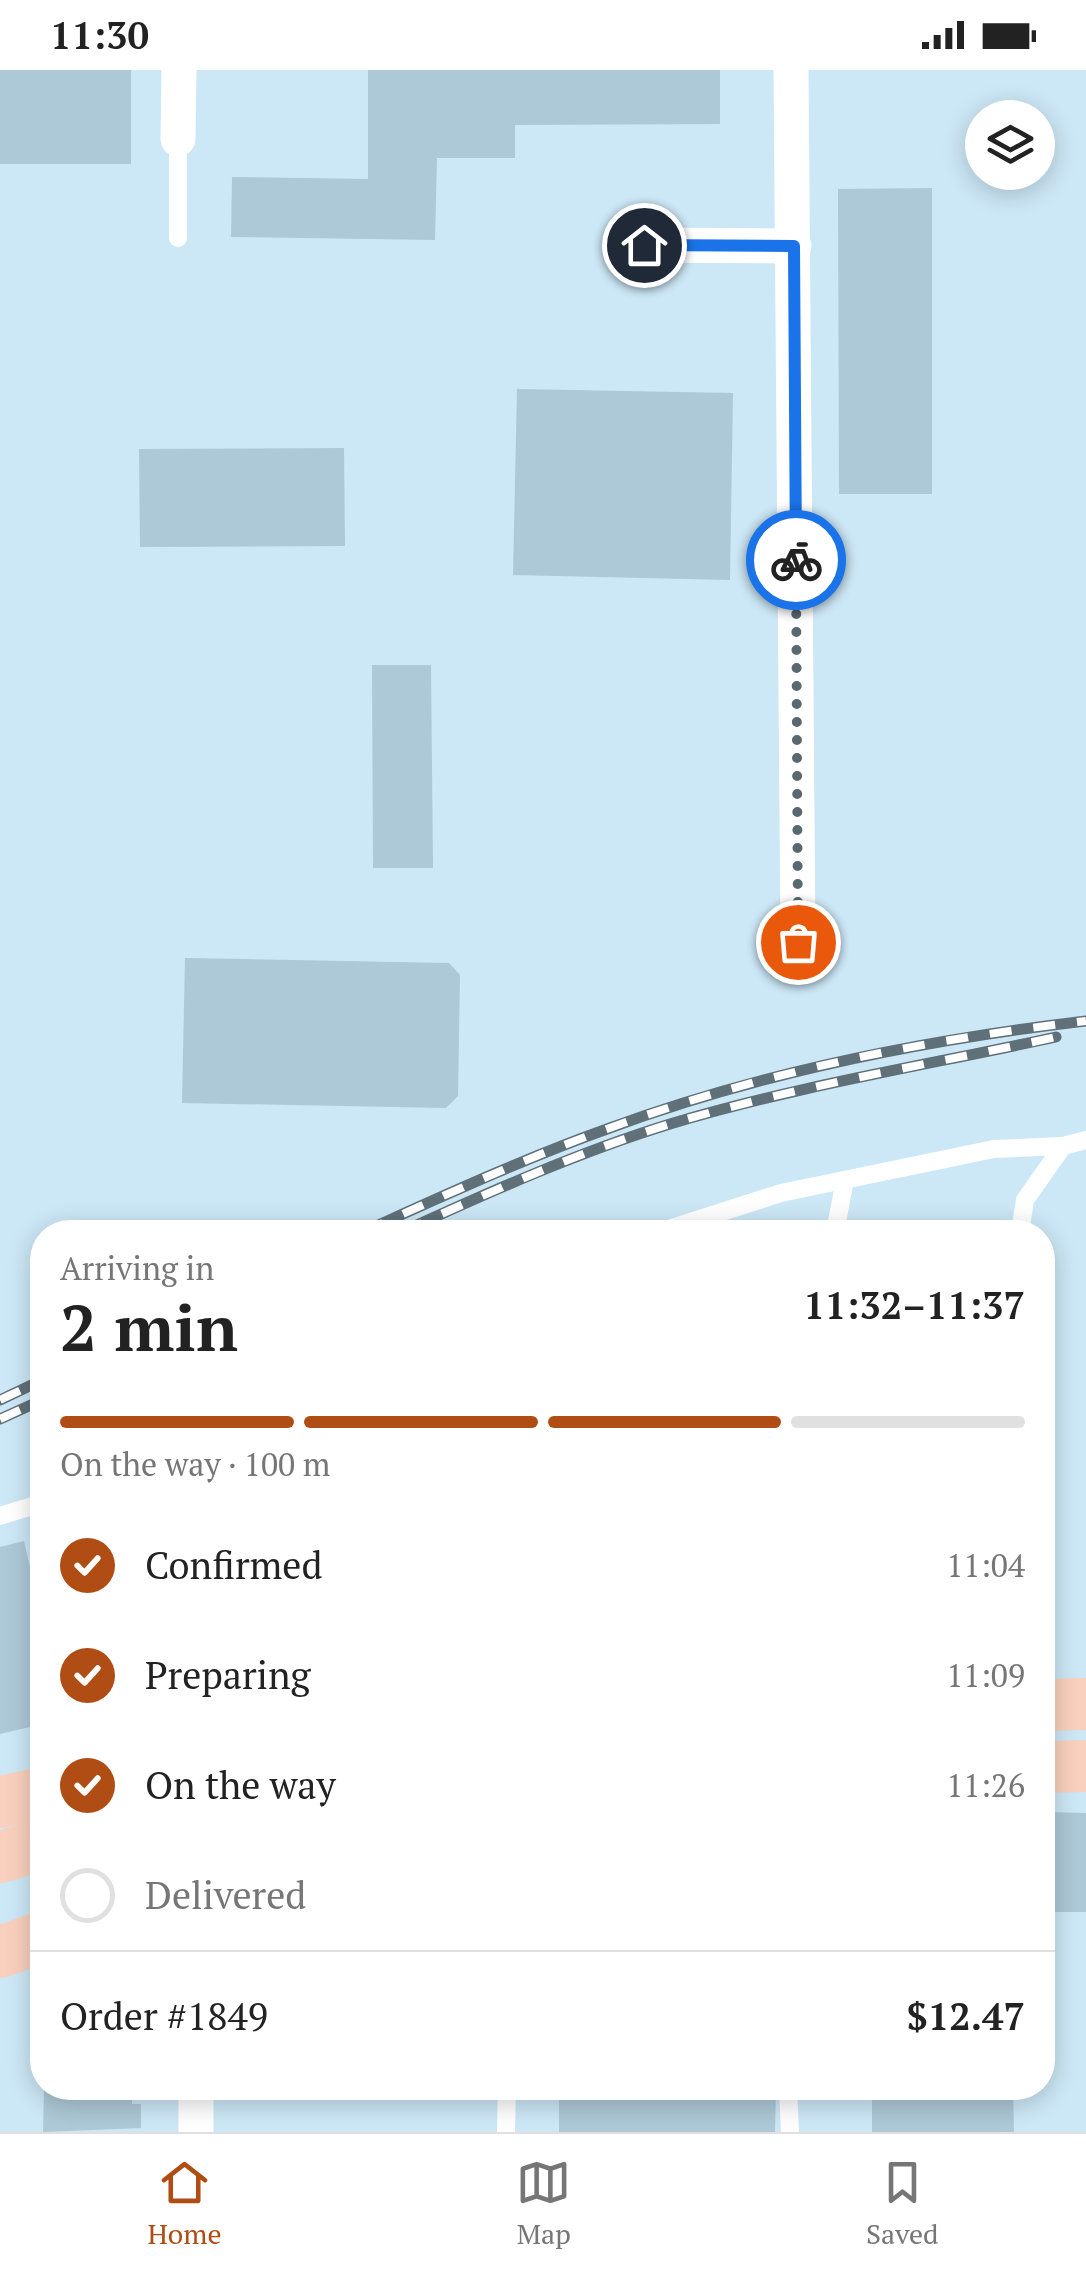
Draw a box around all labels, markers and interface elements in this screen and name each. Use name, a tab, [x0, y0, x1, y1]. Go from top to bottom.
text: 11:30	[50, 10, 149, 60]
map controls	[965, 100, 1055, 190]
button: layers	[965, 100, 1055, 190]
pin	[602, 203, 687, 288]
icon: home	[617, 218, 672, 273]
courier	[746, 510, 846, 610]
icon: bike	[769, 533, 824, 588]
pin	[756, 900, 841, 985]
icon: bag	[771, 915, 826, 970]
text: Arriving in	[60, 1247, 214, 1289]
text: 11:32–11:37	[803, 1280, 1025, 1330]
text: 2 min	[60, 1283, 238, 1370]
text: On the way · 100 m	[60, 1443, 330, 1485]
icon: check	[60, 1538, 115, 1593]
text: Confirmed	[145, 1540, 323, 1590]
text: 11:04	[946, 1544, 1025, 1586]
icon: check	[60, 1648, 115, 1703]
text: Preparing	[145, 1650, 311, 1700]
text: 11:09	[946, 1654, 1025, 1696]
icon: check	[60, 1758, 115, 1813]
text: On the way	[145, 1760, 336, 1810]
text: 11:26	[946, 1764, 1025, 1806]
text: Delivered	[145, 1870, 306, 1920]
text: Order #1849	[60, 1991, 268, 2041]
text: $12.47	[906, 1991, 1025, 2041]
tab: Home	[147, 2155, 222, 2252]
tab: Map	[516, 2155, 571, 2252]
tab: Saved	[866, 2155, 939, 2252]

